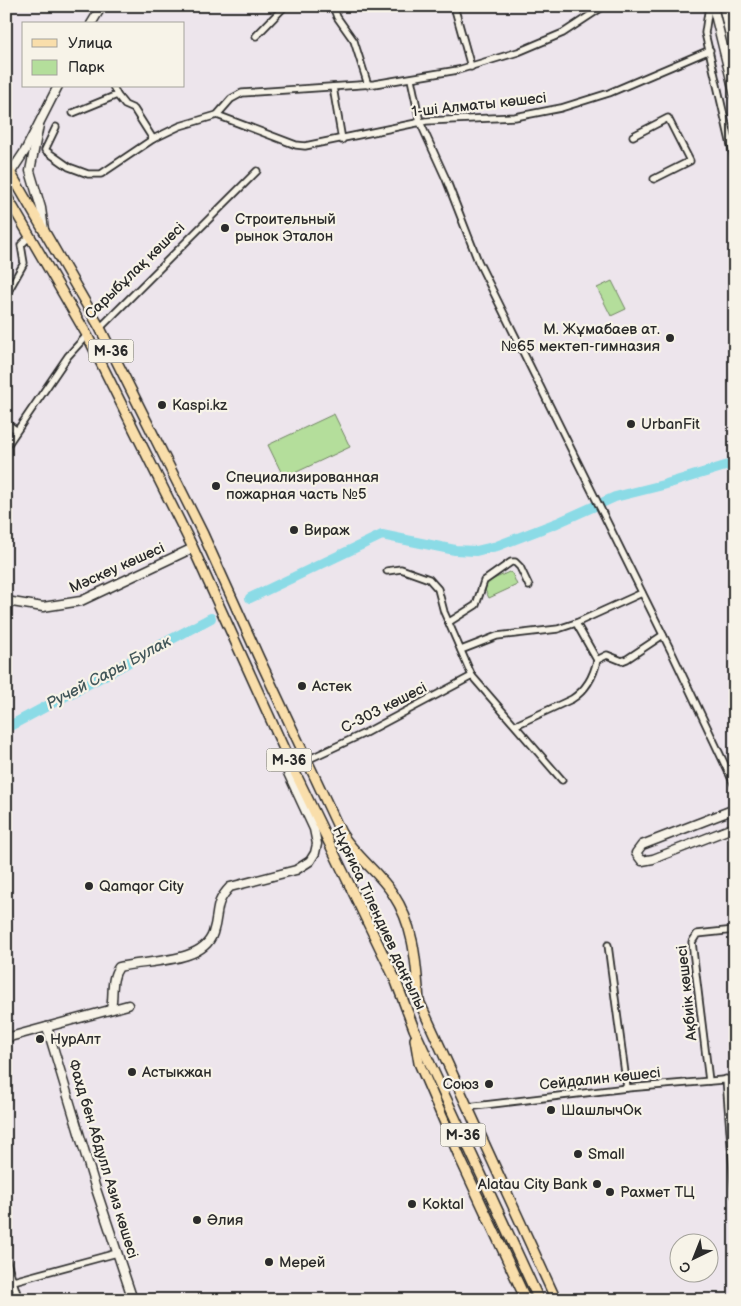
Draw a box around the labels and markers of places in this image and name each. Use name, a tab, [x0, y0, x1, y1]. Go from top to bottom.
place label: Строительный рынок Эталон	[235, 210, 336, 246]
marker: Строительный рынок Эталон	[219, 222, 231, 234]
place label: М. Жұмабаев ат. №65 мектеп-гимназия	[501, 320, 660, 356]
marker: М. Жұмабаев ат. №65 мектеп-гимназия	[664, 332, 676, 344]
place label: Kaspi.kz	[172, 396, 228, 415]
marker: Kaspi.kz	[156, 399, 168, 411]
place label: UrbanFit	[641, 415, 700, 434]
marker: UrbanFit	[625, 418, 637, 430]
place label: Специализированная пожарная часть №5	[226, 468, 379, 504]
marker: Специализированная пожарная часть №5	[210, 480, 222, 492]
place label: Вираж	[304, 521, 350, 540]
marker: Вираж	[288, 524, 300, 536]
place label: Астек	[311, 677, 352, 696]
marker: Астек	[296, 680, 308, 692]
place label: Qamqor City	[99, 877, 184, 896]
marker: Qamqor City	[83, 880, 95, 892]
place label: НурАлт	[50, 1030, 101, 1049]
marker: НурАлт	[34, 1033, 46, 1045]
place label: Астыкжан	[141, 1063, 212, 1082]
marker: Астыкжан	[126, 1066, 138, 1078]
place label: Союз	[443, 1075, 479, 1094]
marker: Союз	[483, 1078, 495, 1090]
place label: ШашлычОк	[561, 1101, 642, 1120]
marker: ШашлычОк	[545, 1104, 557, 1116]
place label: Small	[588, 1145, 625, 1164]
marker: Small	[572, 1148, 584, 1160]
place label: Alatau City Bank	[478, 1175, 588, 1194]
marker: Alatau City Bank	[591, 1178, 603, 1190]
place label: Рахмет ТЦ	[620, 1183, 695, 1202]
marker: Рахмет ТЦ	[604, 1186, 616, 1198]
place label: Koktal	[422, 1195, 464, 1214]
marker: Koktal	[406, 1198, 418, 1210]
place label: Әлия	[207, 1211, 243, 1230]
marker: Әлия	[191, 1214, 203, 1226]
place label: Мерей	[279, 1253, 325, 1272]
marker: Мерей	[263, 1256, 275, 1268]

